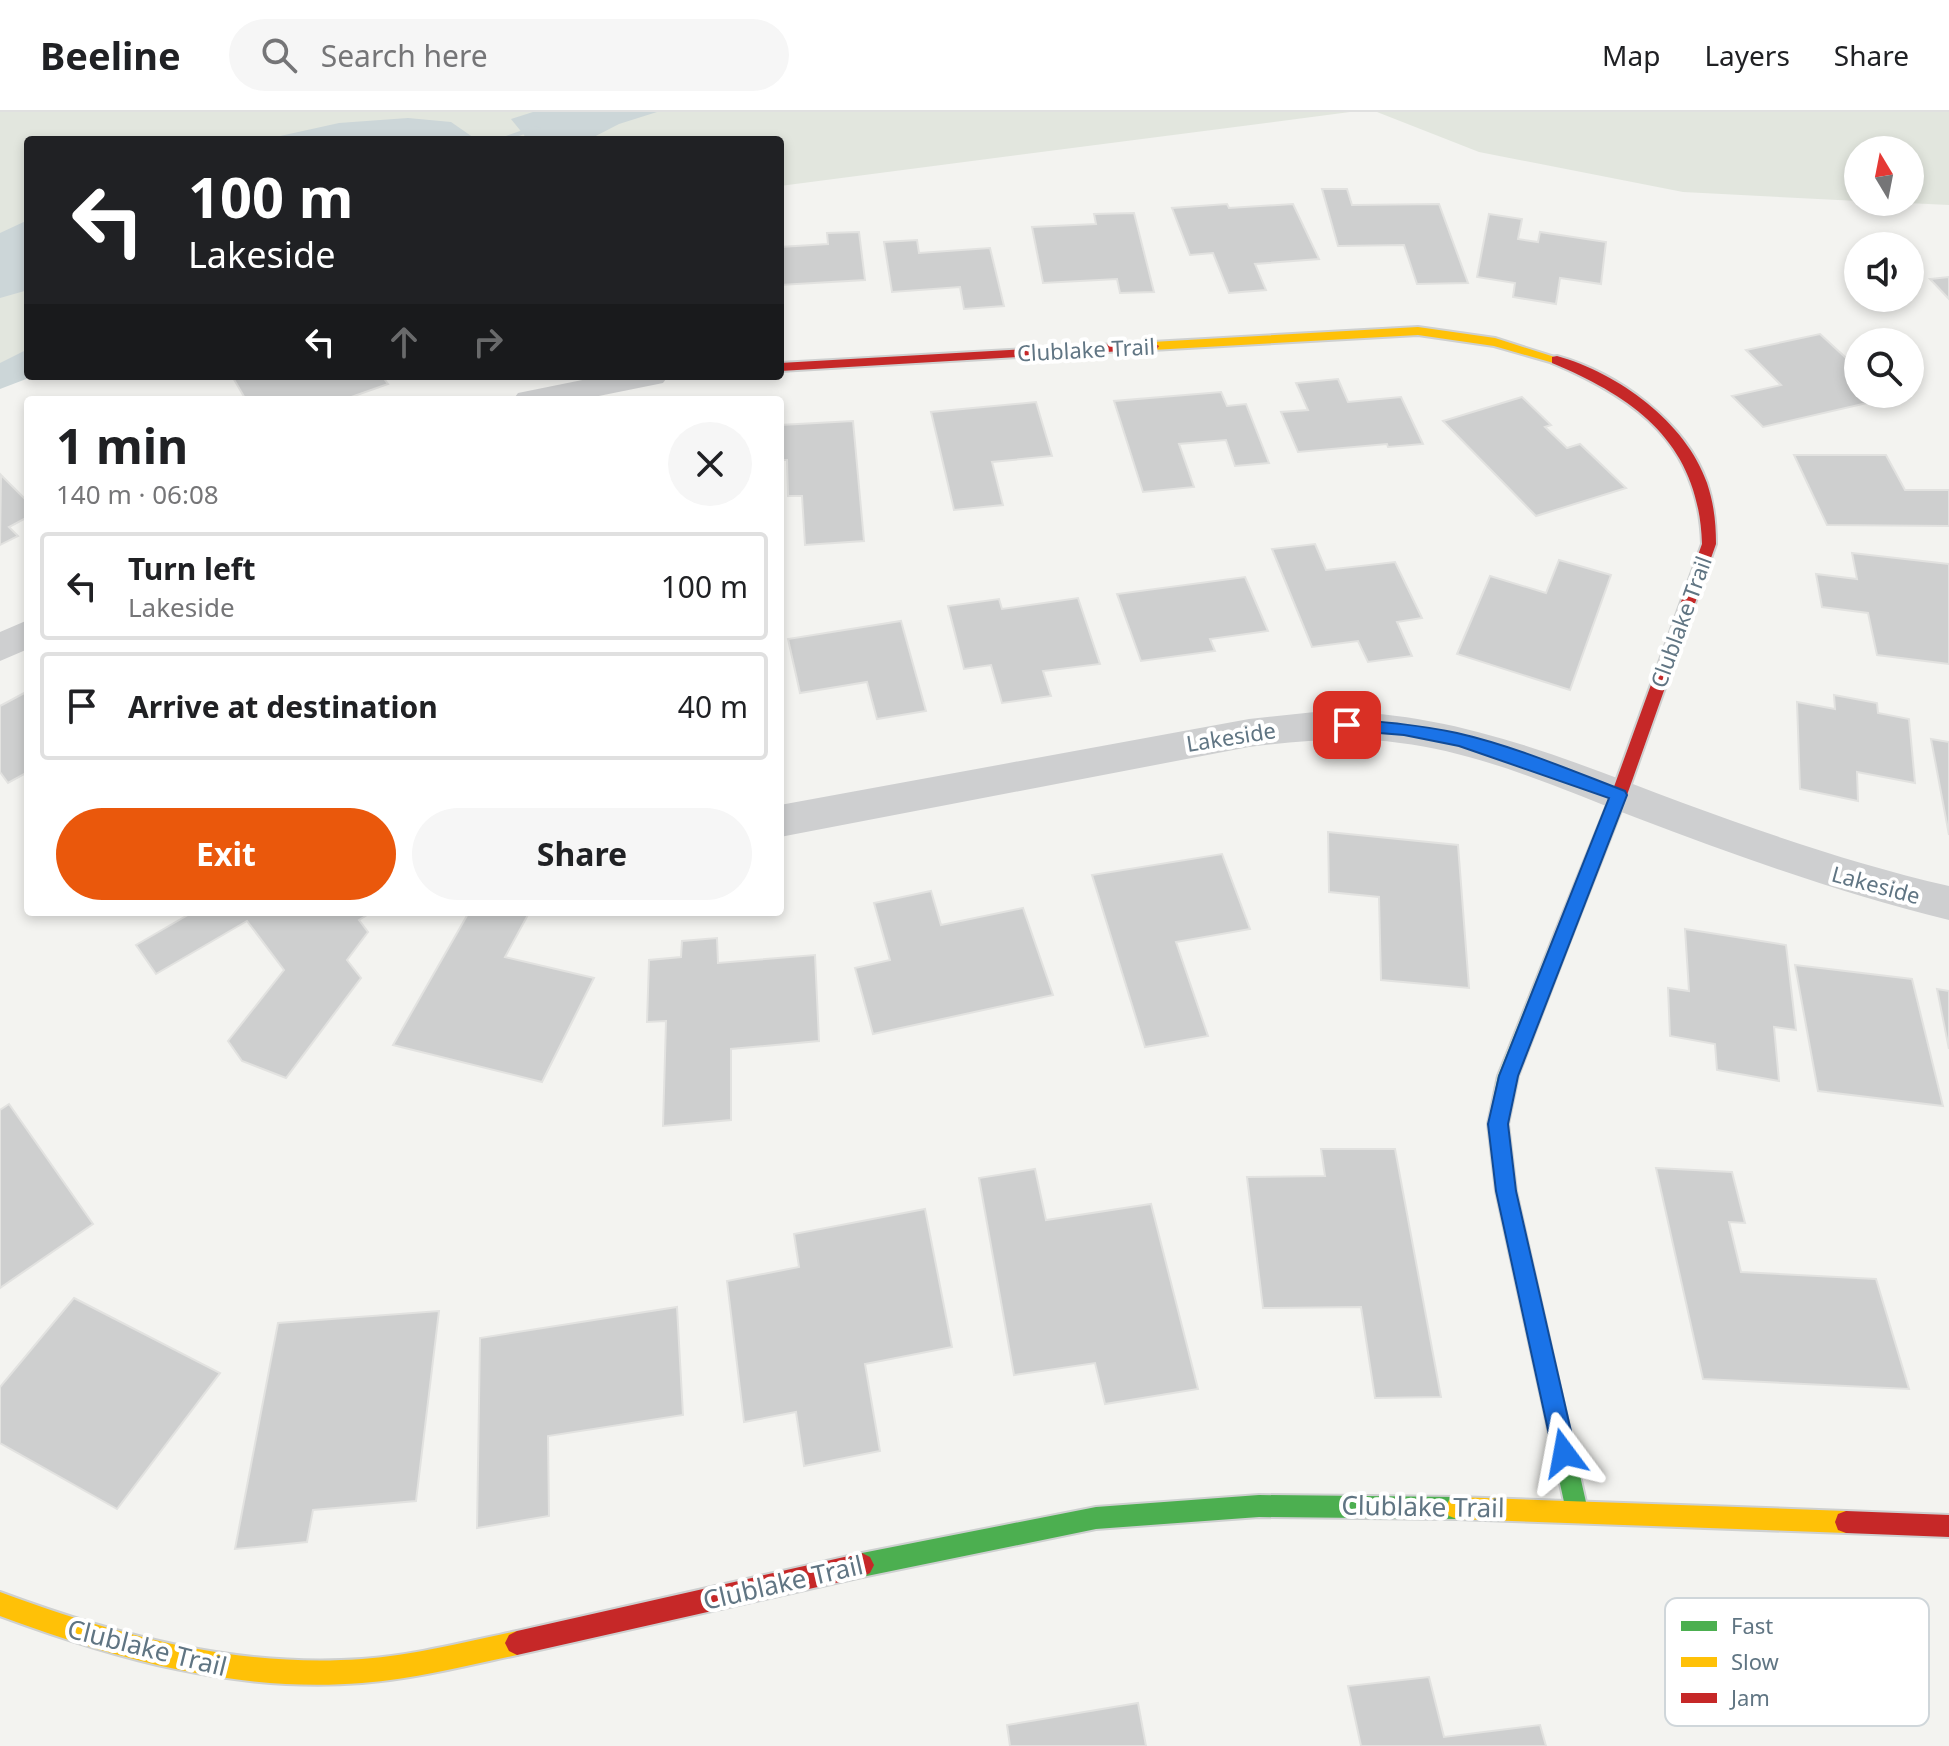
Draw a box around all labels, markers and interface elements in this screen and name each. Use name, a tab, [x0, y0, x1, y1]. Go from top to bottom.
search box	[229, 19, 789, 91]
text: Beeline	[40, 29, 181, 81]
icon: search	[257, 33, 301, 77]
text: Search here	[321, 35, 488, 76]
text: Map	[1602, 36, 1660, 74]
text: Layers	[1704, 36, 1790, 74]
text: Share	[1834, 36, 1909, 74]
north arrow	[1844, 136, 1924, 216]
map controls	[1844, 136, 1924, 408]
text: 100 m	[188, 158, 353, 234]
icon: left	[56, 168, 160, 272]
text: Lakeside	[188, 230, 336, 279]
button: sound	[1844, 232, 1924, 312]
icon: left	[298, 320, 342, 364]
icon: ahead	[382, 320, 426, 364]
icon: right	[466, 320, 510, 364]
button: search	[1844, 328, 1924, 408]
street label: Clublake Trail	[1016, 330, 1156, 368]
text: 1 min	[56, 413, 188, 478]
button: close	[668, 422, 752, 506]
text: 140 m · 06:08	[56, 476, 219, 512]
text: Turn left	[128, 548, 256, 589]
street label: Clublake Trail	[1642, 552, 1718, 692]
icon: left	[60, 564, 104, 608]
text: 100 m	[661, 566, 748, 607]
text: Lakeside	[128, 589, 235, 625]
icon: arrive	[60, 684, 104, 728]
text: Arrive at destination	[128, 686, 438, 727]
text: 40 m	[678, 686, 748, 727]
pin	[1313, 691, 1381, 759]
icon: arrive	[1325, 703, 1369, 747]
street label: Lakeside	[1184, 714, 1278, 758]
button: Exit	[56, 808, 396, 900]
button: Share	[412, 808, 752, 900]
street label: Lakeside	[1829, 858, 1924, 910]
position arrow	[1522, 1411, 1606, 1495]
street label: Clublake Trail	[1341, 1487, 1505, 1525]
street label: Clublake Trail	[699, 1546, 866, 1618]
legend	[1665, 1598, 1929, 1726]
street label: Clublake Trail	[64, 1610, 231, 1684]
text: Fast	[1731, 1610, 1773, 1640]
text: Slow	[1731, 1646, 1780, 1676]
text: Jam	[1729, 1682, 1770, 1712]

